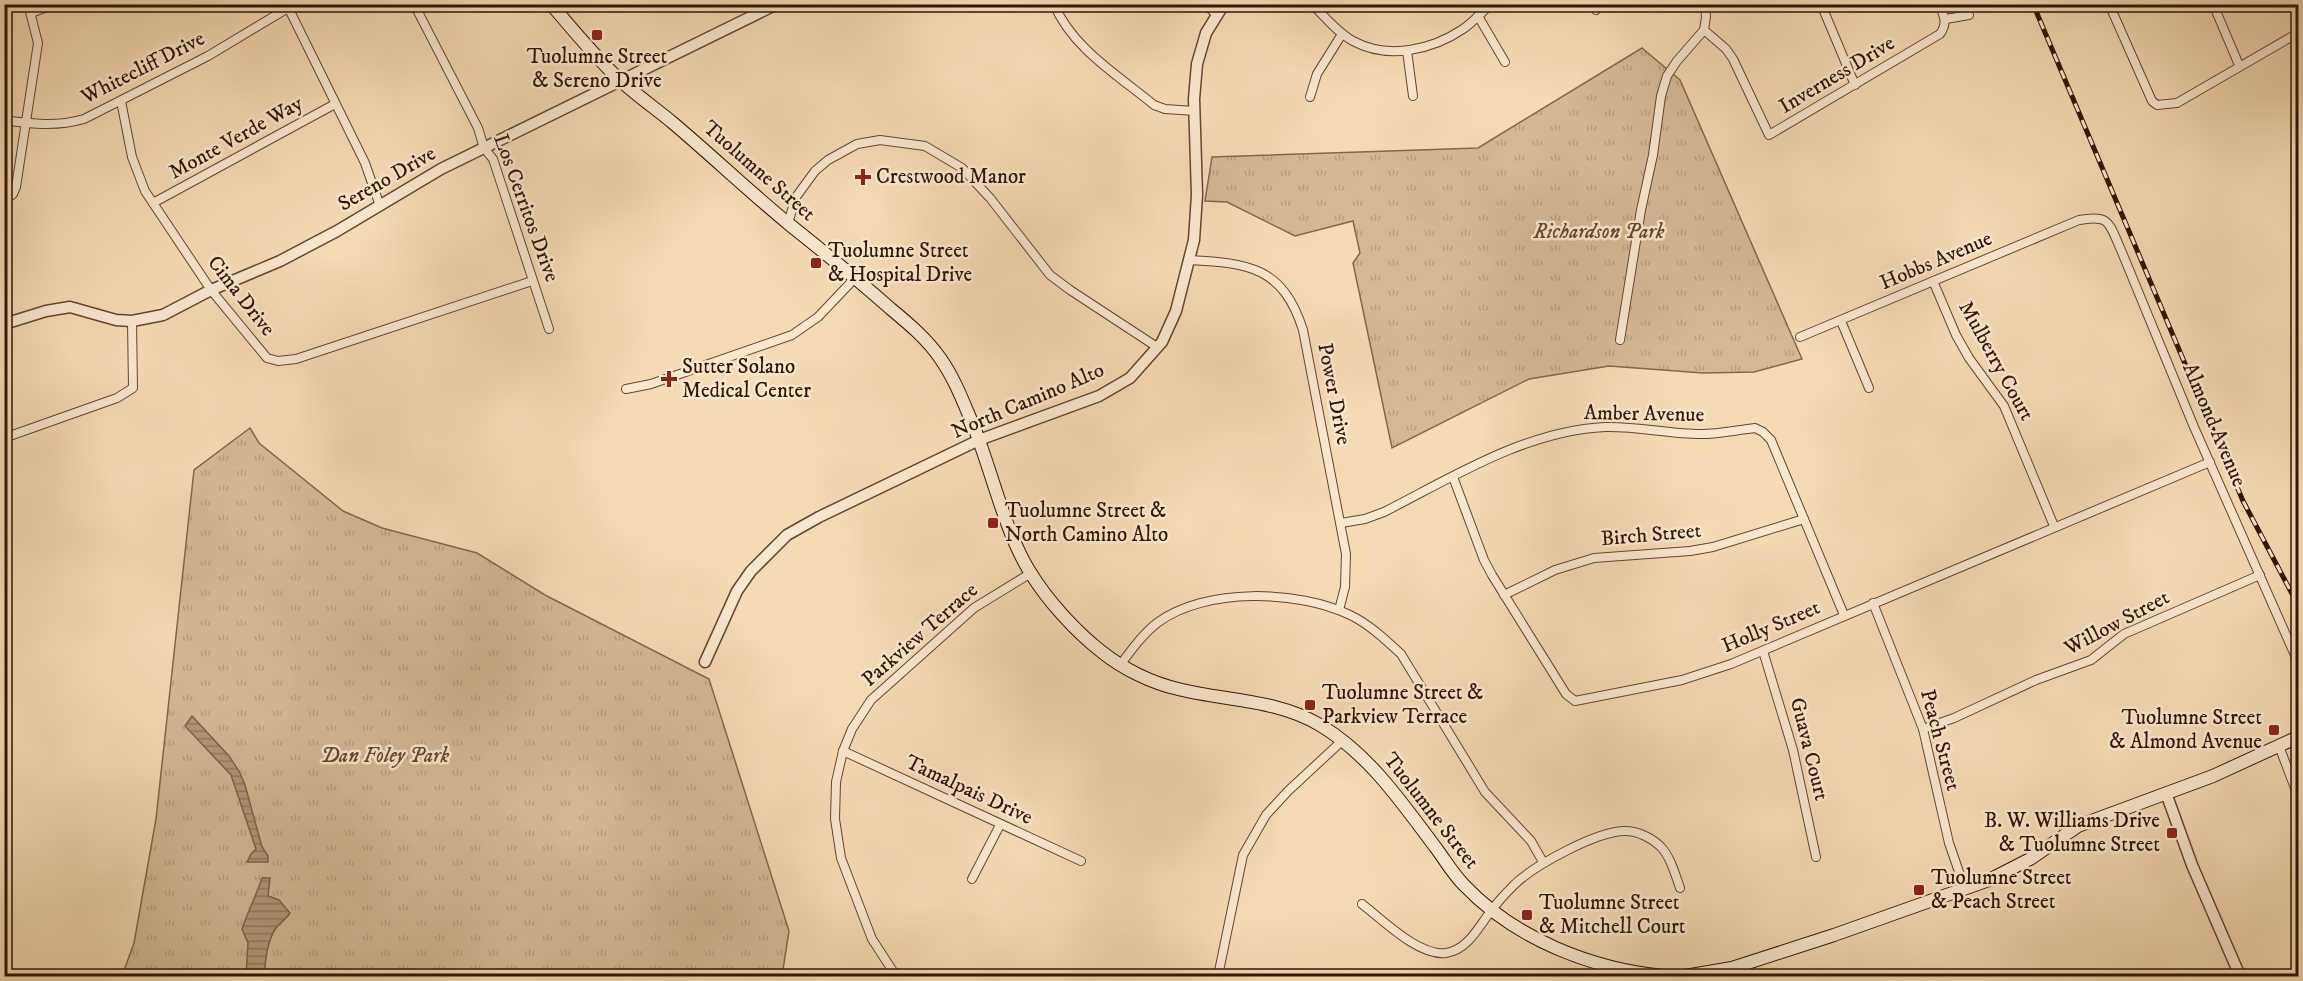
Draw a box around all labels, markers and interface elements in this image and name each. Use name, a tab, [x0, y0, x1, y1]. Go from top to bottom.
street label: Whitecliff Drive	[76, 26, 209, 111]
marker: Tuolumne Street & Sereno Drive	[590, 28, 604, 42]
street label: Inverness Drive	[1775, 30, 1900, 120]
place label: Tuolumne Street & Sereno Drive	[527, 44, 668, 94]
street label: Monte Verde Way	[165, 90, 308, 185]
street label: Tuolumne Street	[697, 115, 821, 227]
street label: Los Cerritos Drive	[487, 130, 565, 286]
street label: Sereno Drive	[333, 140, 441, 217]
place label: Crestwood Manor	[876, 164, 1026, 190]
marker: Crestwood Manor	[854, 168, 872, 186]
park label: Richardson Park	[1532, 219, 1665, 245]
street label: Hobbs Avenue	[1876, 226, 1996, 296]
place label: Tuolumne Street & Hospital Drive	[828, 238, 973, 288]
street label: Cima Drive	[201, 250, 281, 342]
marker: Tuolumne Street & Hospital Drive	[809, 256, 823, 270]
street label: Mulberry Court	[1952, 297, 2040, 426]
street label: Power Drive	[1311, 341, 1357, 447]
place label: Sutter Solano Medical Center	[682, 354, 811, 404]
street label: North Camino Alto	[948, 357, 1108, 445]
street label: Almond Avenue	[2176, 359, 2252, 491]
marker: Sutter Solano Medical Center	[660, 370, 678, 388]
street label: Amber Avenue	[1584, 400, 1705, 428]
place label: Tuolumne Street & North Camino Alto	[1005, 498, 1168, 548]
marker: Tuolumne Street & North Camino Alto	[986, 516, 1000, 530]
street label: Birch Street	[1600, 518, 1702, 552]
street label: Parkview Terrace	[857, 577, 984, 692]
street label: Willow Street	[2059, 584, 2174, 662]
street label: Holly Street	[1718, 595, 1824, 659]
place label: Tuolumne Street & Parkview Terrace	[1322, 680, 1483, 730]
street label: Peach Street	[1914, 687, 1966, 794]
street label: Guava Court	[1784, 695, 1834, 803]
marker: Tuolumne Street & Parkview Terrace	[1303, 698, 1317, 712]
place label: Tuolumne Street & Almond Avenue	[2109, 705, 2262, 755]
marker: Tuolumne Street & Almond Avenue	[2267, 723, 2281, 737]
park label: Dan Foley Park	[321, 743, 450, 769]
street label: Tuolumne Street	[1377, 748, 1485, 875]
street label: Tamalpais Drive	[901, 749, 1037, 831]
place label: B. W. Williams Drive & Tuolumne Street	[1984, 808, 2160, 858]
marker: B. W. Williams Drive & Tuolumne Street	[2165, 826, 2179, 840]
place label: Tuolumne Street & Peach Street	[1931, 865, 2072, 915]
marker: Tuolumne Street & Peach Street	[1912, 883, 1926, 897]
place label: Tuolumne Street & Mitchell Court	[1539, 890, 1686, 940]
marker: Tuolumne Street & Mitchell Court	[1520, 908, 1534, 922]

